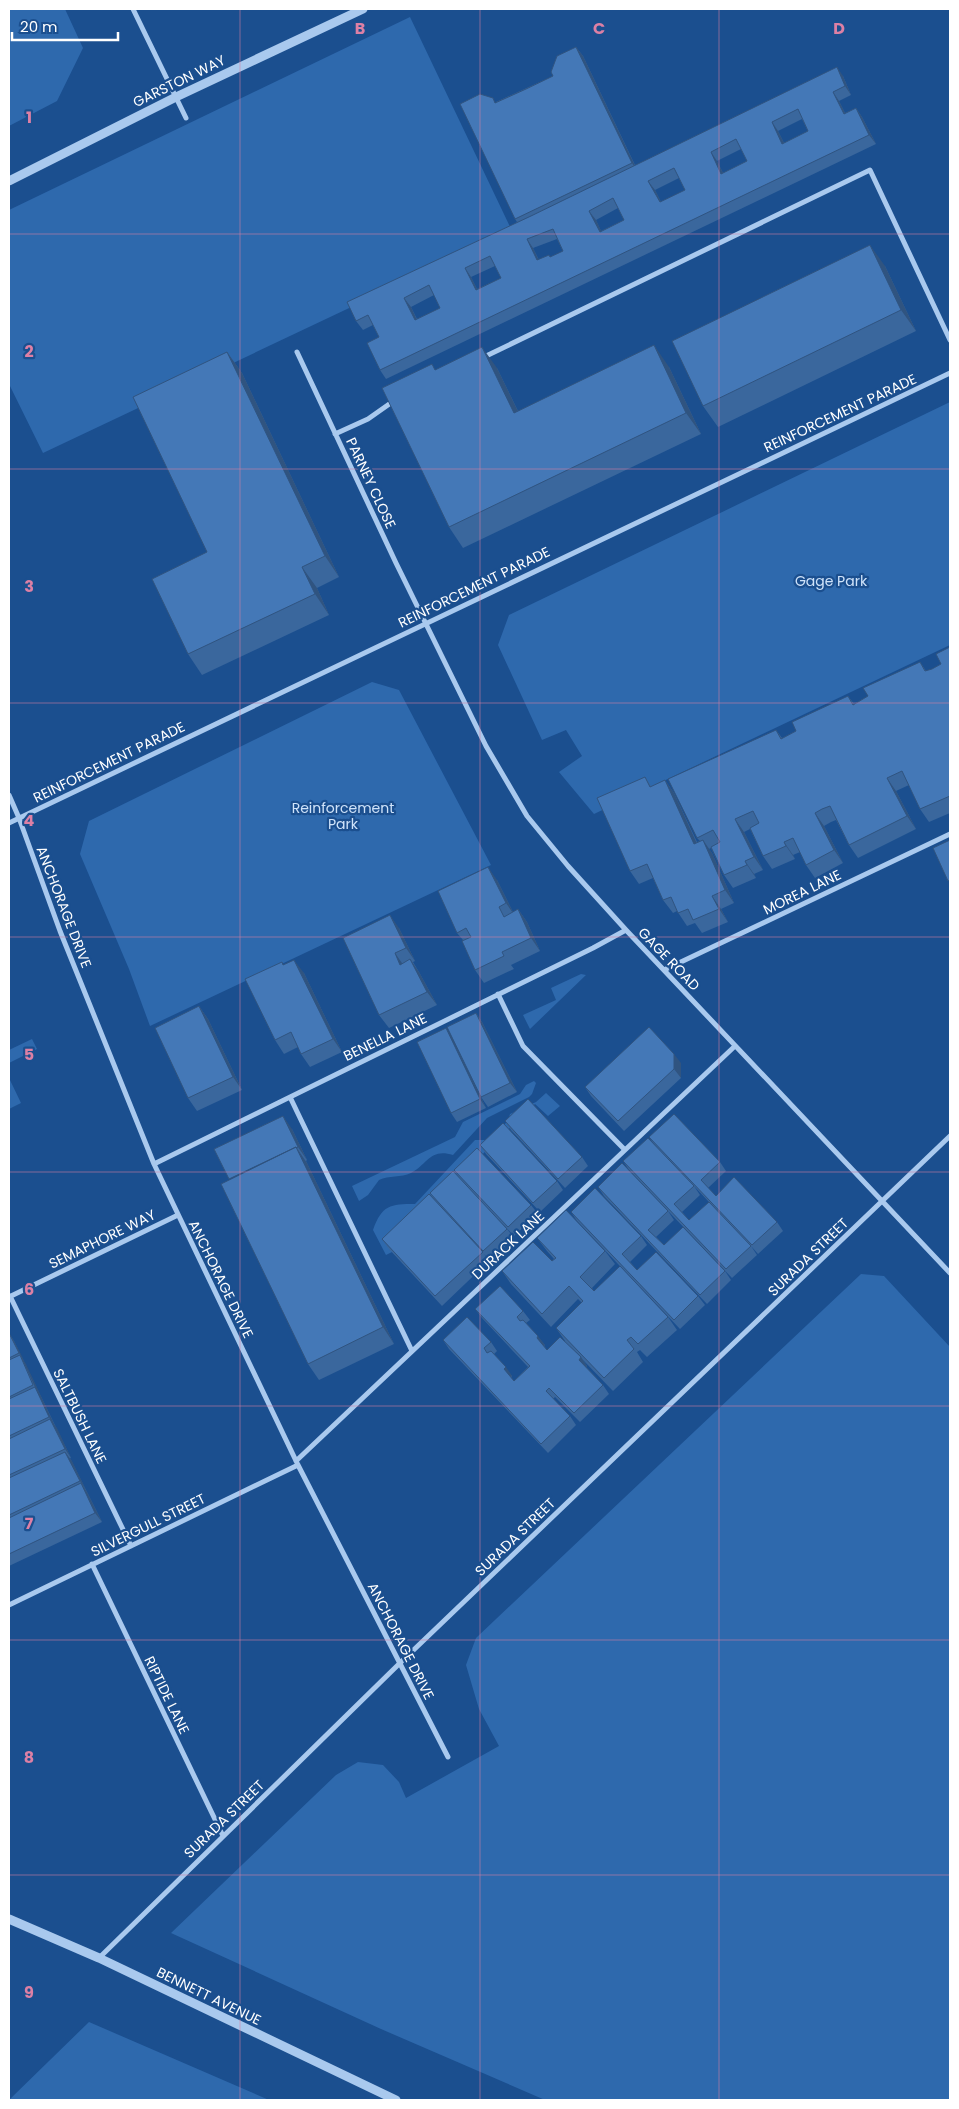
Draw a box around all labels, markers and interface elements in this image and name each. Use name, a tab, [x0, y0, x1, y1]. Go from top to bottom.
scale bar	[12, 10, 119, 42]
text: 20 m	[20, 16, 58, 37]
text: B	[355, 17, 365, 40]
text: C	[593, 17, 605, 40]
text: D	[833, 17, 845, 40]
street label: GARSTON WAY	[129, 50, 229, 112]
text: 1	[26, 106, 32, 129]
text: 2	[24, 340, 34, 363]
street label: REINFORCEMENT PARADE	[760, 369, 920, 457]
street label: PARNEY CLOSE	[341, 434, 401, 532]
street label: REINFORCEMENT PARADE	[395, 542, 553, 632]
park label: Gage Park	[795, 571, 868, 591]
text: 3	[24, 575, 34, 598]
street label: REINFORCEMENT PARADE	[30, 717, 188, 807]
park label: Reinforcement Park	[292, 798, 394, 834]
text: 4	[24, 809, 35, 832]
street label: ANCHORAGE DRIVE	[32, 843, 96, 971]
street label: MOREA LANE	[760, 865, 844, 919]
street label: GAGE ROAD	[634, 923, 704, 995]
street label: BENELLA LANE	[340, 1008, 430, 1066]
text: 5	[24, 1043, 34, 1066]
street label: SEMAPHORE WAY	[45, 1204, 159, 1274]
street label: DURACK LANE	[467, 1206, 549, 1284]
street label: SURADA STREET	[763, 1213, 853, 1301]
street label: ANCHORAGE DRIVE	[184, 1217, 258, 1341]
text: 6	[24, 1278, 34, 1301]
street label: SALTBUSH LANE	[48, 1365, 112, 1467]
street label: SILVERGULL STREET	[87, 1488, 209, 1561]
street label: SURADA STREET	[470, 1493, 560, 1581]
text: 7	[25, 1512, 34, 1535]
street label: ANCHORAGE DRIVE	[363, 1579, 439, 1703]
street label: RIPTIDE LANE	[140, 1653, 194, 1737]
text: 8	[24, 1746, 34, 1769]
street label: SURADA STREET	[179, 1775, 269, 1863]
street label: BENNETT AVENUE	[153, 1962, 265, 2030]
text: 9	[24, 1981, 34, 2004]

